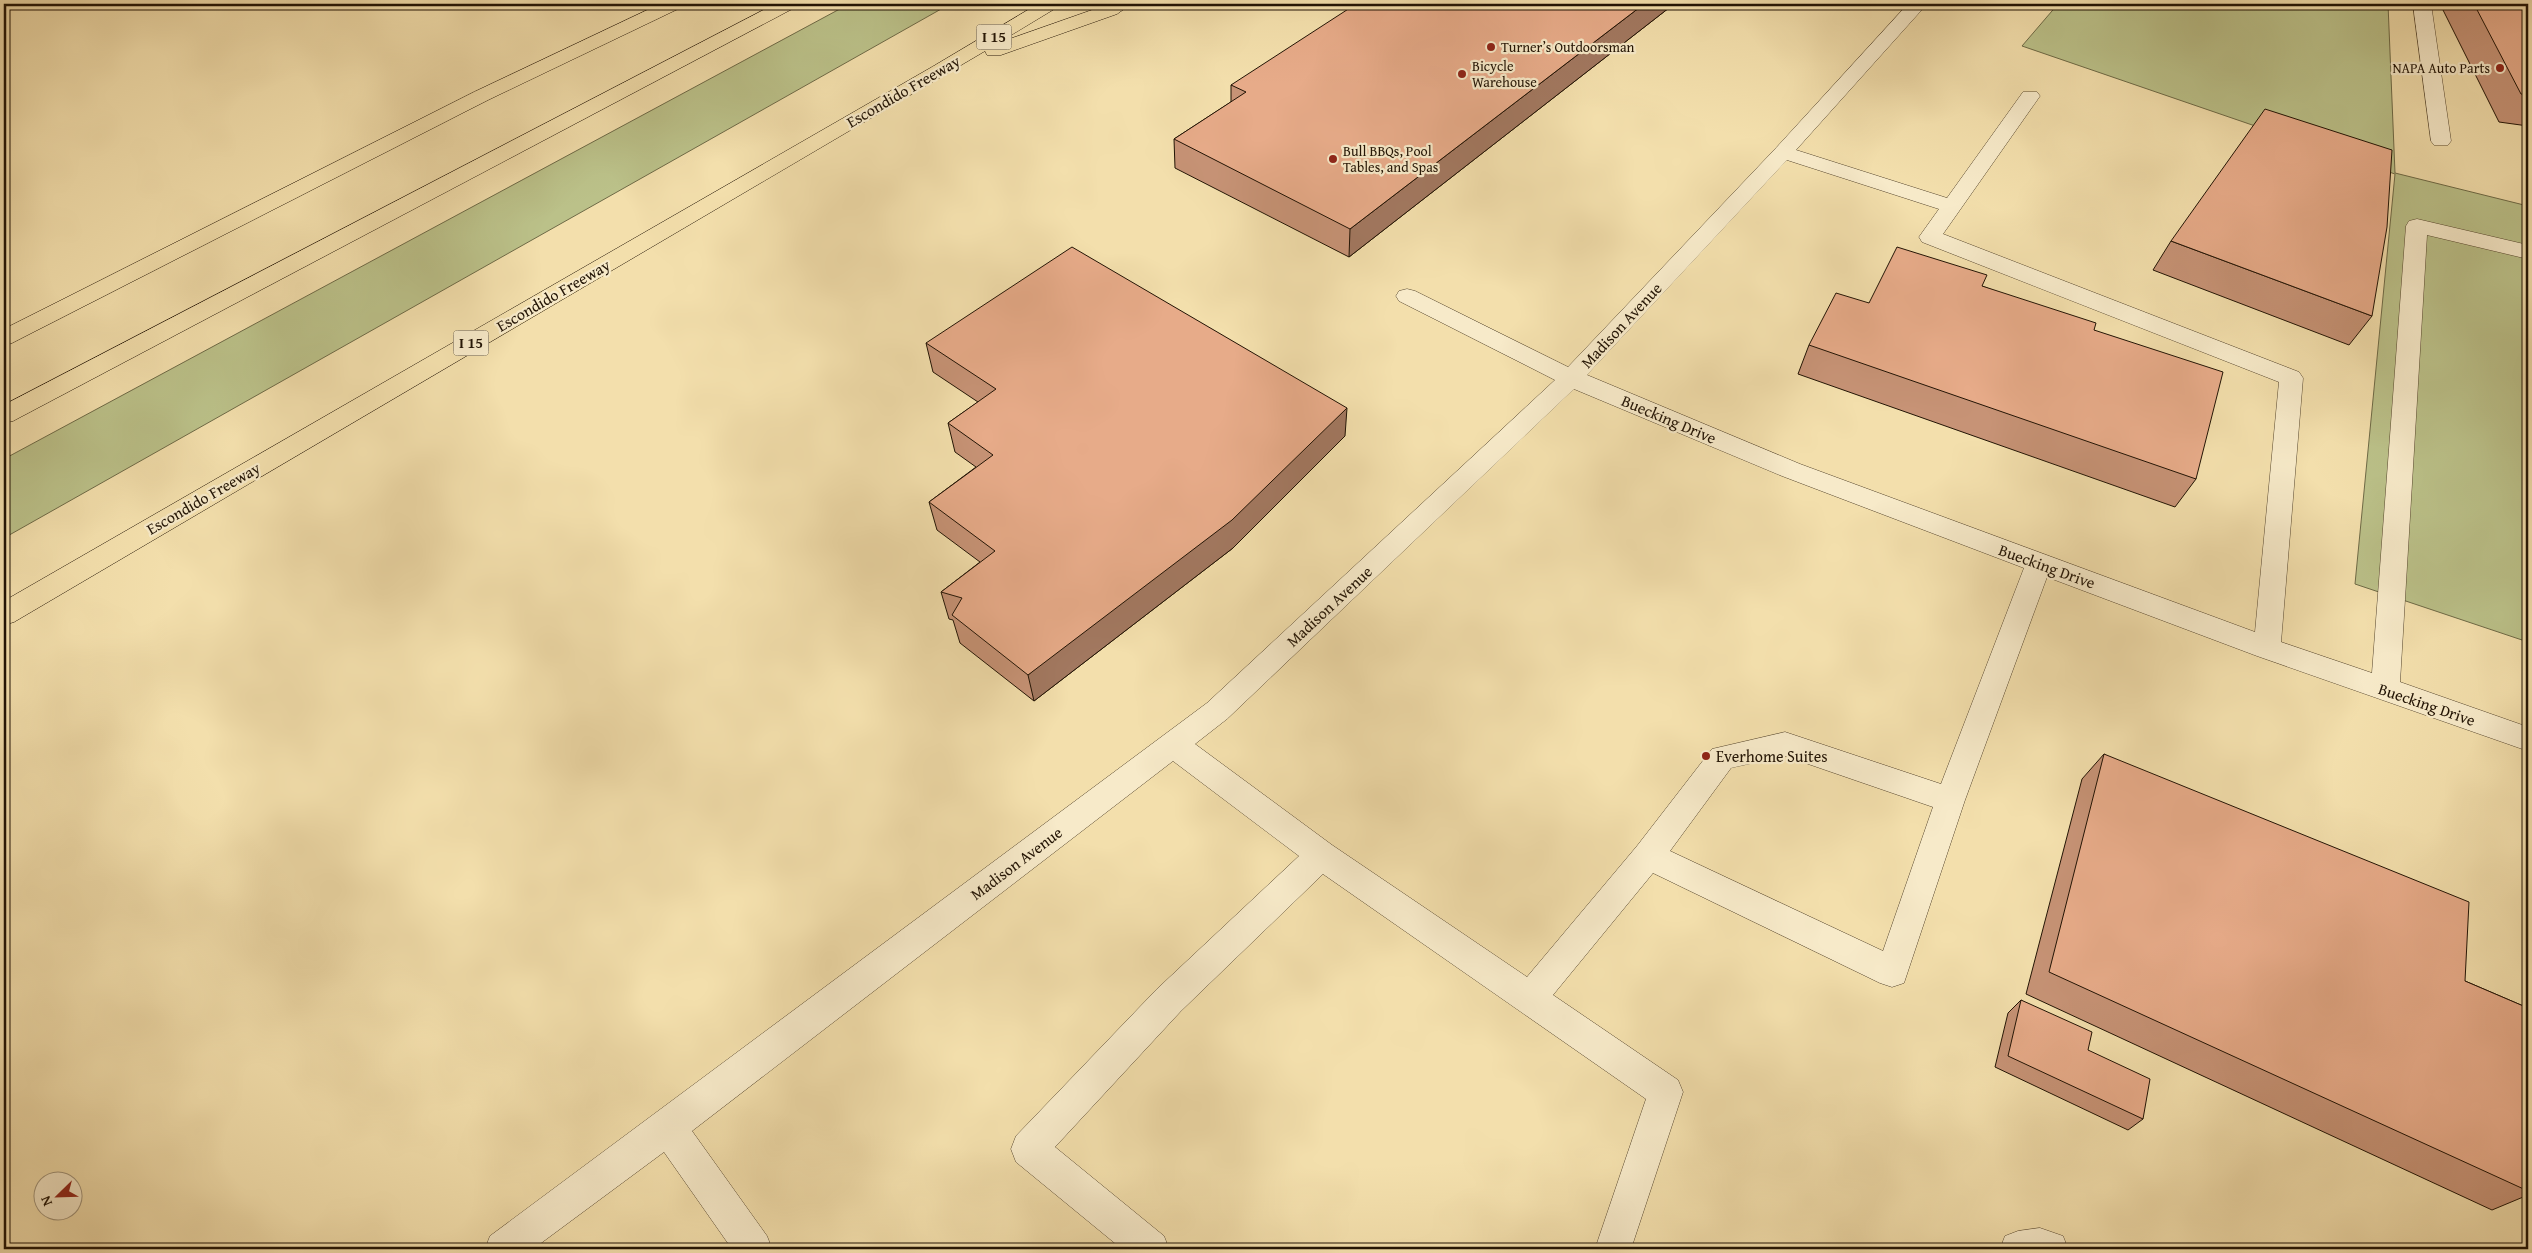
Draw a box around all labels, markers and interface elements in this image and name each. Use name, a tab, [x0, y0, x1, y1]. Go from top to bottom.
road number: I 15	[976, 24, 1012, 50]
place label: Turner’s Outdoorsman	[1501, 37, 1635, 57]
marker: Turner’s Outdoorsman	[1485, 41, 1497, 53]
street label: Escondido Freeway	[842, 49, 964, 133]
place label: Bicycle Warehouse	[1472, 56, 1537, 92]
place label: NAPA Auto Parts	[2392, 58, 2490, 78]
marker: NAPA Auto Parts	[2494, 62, 2506, 74]
marker: Bicycle Warehouse	[1456, 68, 1468, 80]
place label: Bull BBQs, Pool Tables, and Spas	[1343, 141, 1438, 177]
marker: Bull BBQs, Pool Tables, and Spas	[1327, 153, 1339, 165]
street label: Escondido Freeway	[492, 253, 614, 337]
street label: Madison Avenue	[1575, 277, 1667, 373]
road number: I 15	[454, 330, 488, 356]
street label: Buecking Drive	[1618, 388, 1720, 450]
street label: Escondido Freeway	[142, 456, 264, 540]
street label: Buecking Drive	[1995, 537, 2099, 595]
street label: Madison Avenue	[1281, 560, 1377, 652]
street label: Buecking Drive	[2375, 676, 2479, 732]
place label: Everhome Suites	[1716, 744, 1828, 768]
marker: Everhome Suites	[1700, 750, 1712, 762]
street label: Madison Avenue	[965, 820, 1067, 906]
north arrow	[32, 1170, 82, 1220]
text: N	[35, 1192, 57, 1209]

